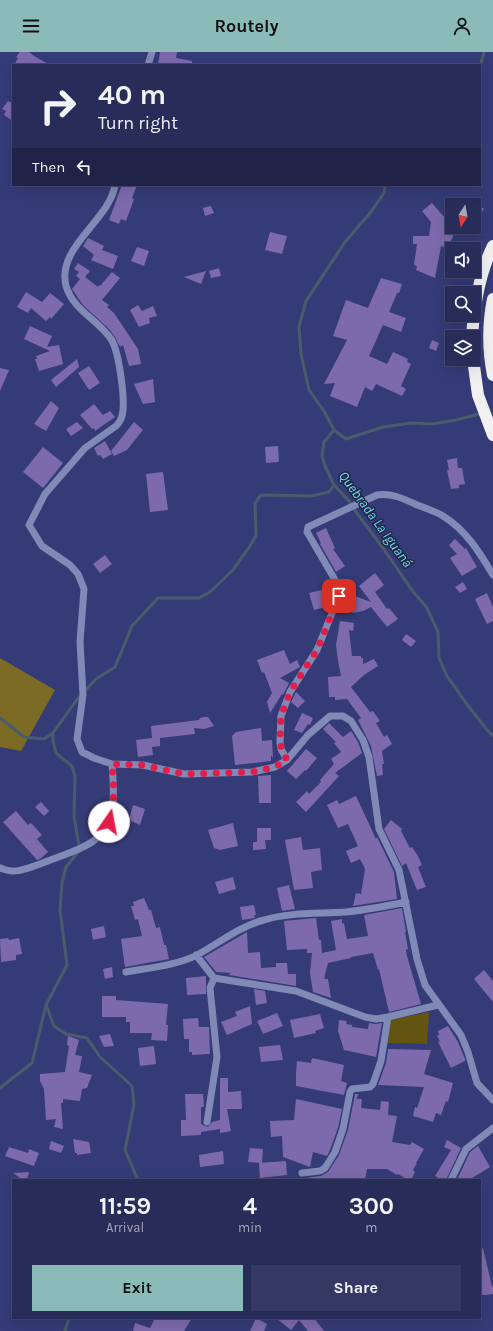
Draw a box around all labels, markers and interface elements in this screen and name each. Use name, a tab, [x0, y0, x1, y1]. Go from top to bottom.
icon: menu	[20, 15, 42, 37]
text: Routely	[214, 15, 279, 37]
icon: person	[451, 15, 473, 37]
text: 40 m	[98, 78, 166, 111]
icon: right	[32, 80, 84, 132]
text: Turn right	[98, 112, 178, 134]
icon: left	[73, 156, 95, 178]
text: Then	[32, 158, 65, 176]
north arrow	[445, 198, 481, 234]
map controls	[445, 198, 481, 366]
button: sound	[445, 242, 481, 278]
button: search	[445, 286, 481, 322]
button: layers	[445, 330, 481, 366]
water label: Quebrada La Iguaná	[335, 468, 416, 571]
pin	[322, 579, 356, 613]
icon: arrive	[328, 585, 350, 607]
position arrow	[88, 801, 130, 843]
text: 11:59	[99, 1192, 151, 1220]
text: 4	[243, 1192, 257, 1220]
text: 300	[349, 1192, 394, 1220]
text: Arrival	[106, 1220, 144, 1235]
text: min	[238, 1220, 262, 1235]
text: m	[365, 1220, 378, 1235]
button: Exit	[32, 1265, 243, 1311]
button: Share	[251, 1265, 461, 1311]

